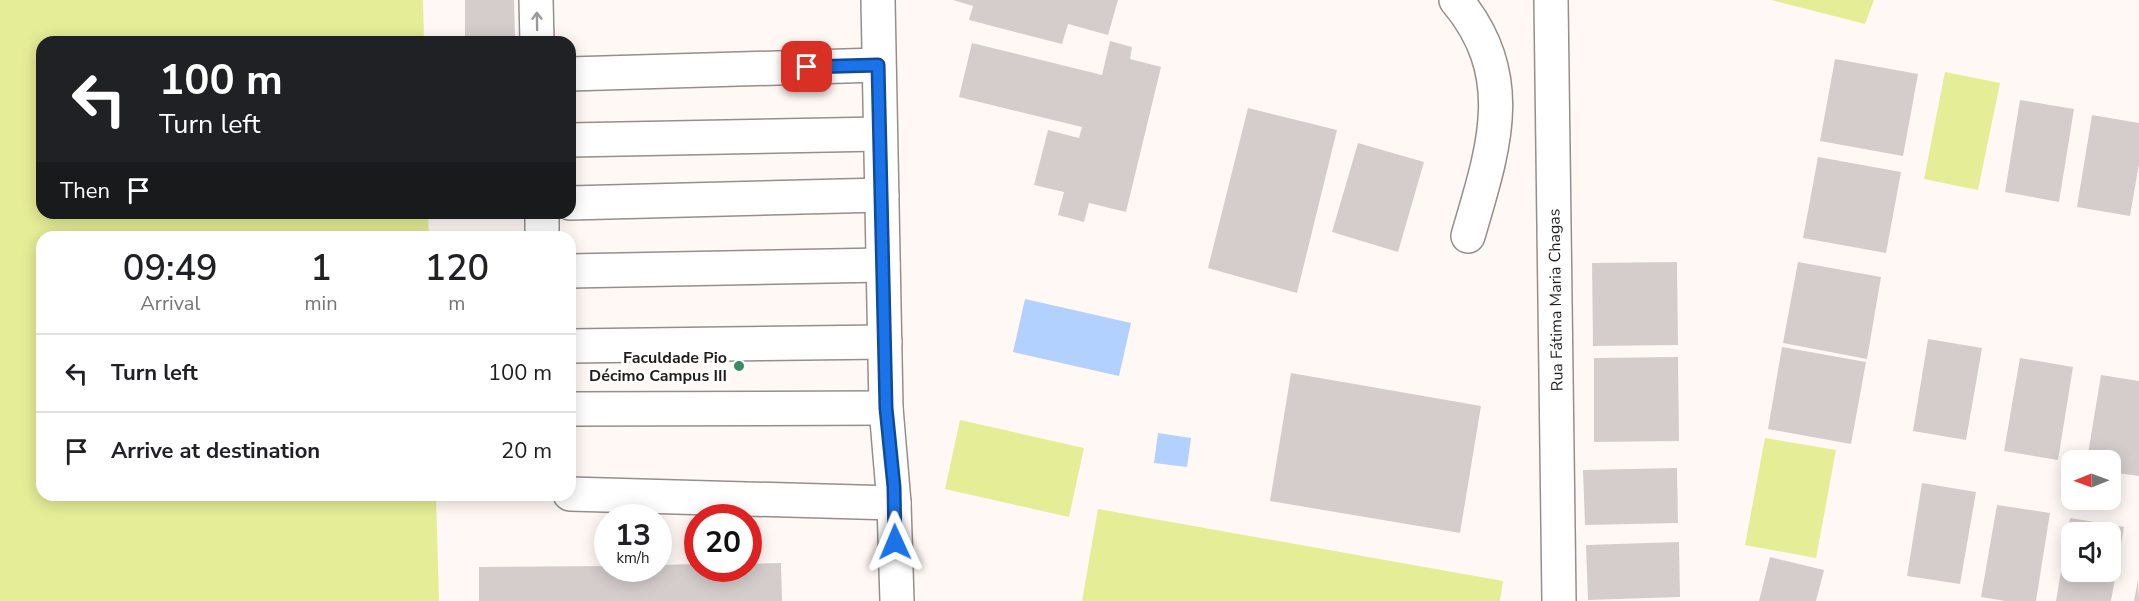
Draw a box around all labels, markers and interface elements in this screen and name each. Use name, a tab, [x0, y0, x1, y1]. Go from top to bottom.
one-way arrow	[531, 12, 542, 31]
pin	[781, 41, 832, 92]
icon: arrive	[790, 50, 823, 83]
text: 100 m	[159, 52, 283, 109]
icon: left	[60, 60, 138, 138]
text: Turn left	[159, 106, 260, 143]
icon: arrive	[122, 174, 155, 207]
text: Then	[60, 176, 110, 206]
street label: Rua Fátima Maria Chagas	[1543, 208, 1569, 392]
text: 09:49	[123, 244, 218, 293]
text: 1	[310, 244, 332, 293]
text: 120	[424, 244, 489, 293]
text: Arrival	[140, 290, 200, 317]
text: min	[305, 290, 338, 317]
text: m	[448, 290, 465, 317]
place label: Faculdade Pio Décimo Campus III	[589, 347, 727, 387]
icon: left	[60, 357, 93, 390]
text: Turn left	[111, 358, 198, 388]
text: 100 m	[488, 358, 552, 388]
marker: Faculdade Pio Décimo Campus III	[732, 359, 746, 373]
icon: arrive	[60, 435, 93, 468]
text: Arrive at destination	[111, 436, 320, 466]
text: 20 m	[501, 436, 552, 466]
north arrow	[2061, 450, 2121, 510]
map controls	[2061, 450, 2121, 582]
speed limit sign: 20	[684, 504, 762, 582]
position arrow	[863, 510, 927, 574]
text: 13	[615, 515, 651, 556]
button: sound	[2061, 522, 2121, 582]
text: km/h	[616, 548, 650, 568]

